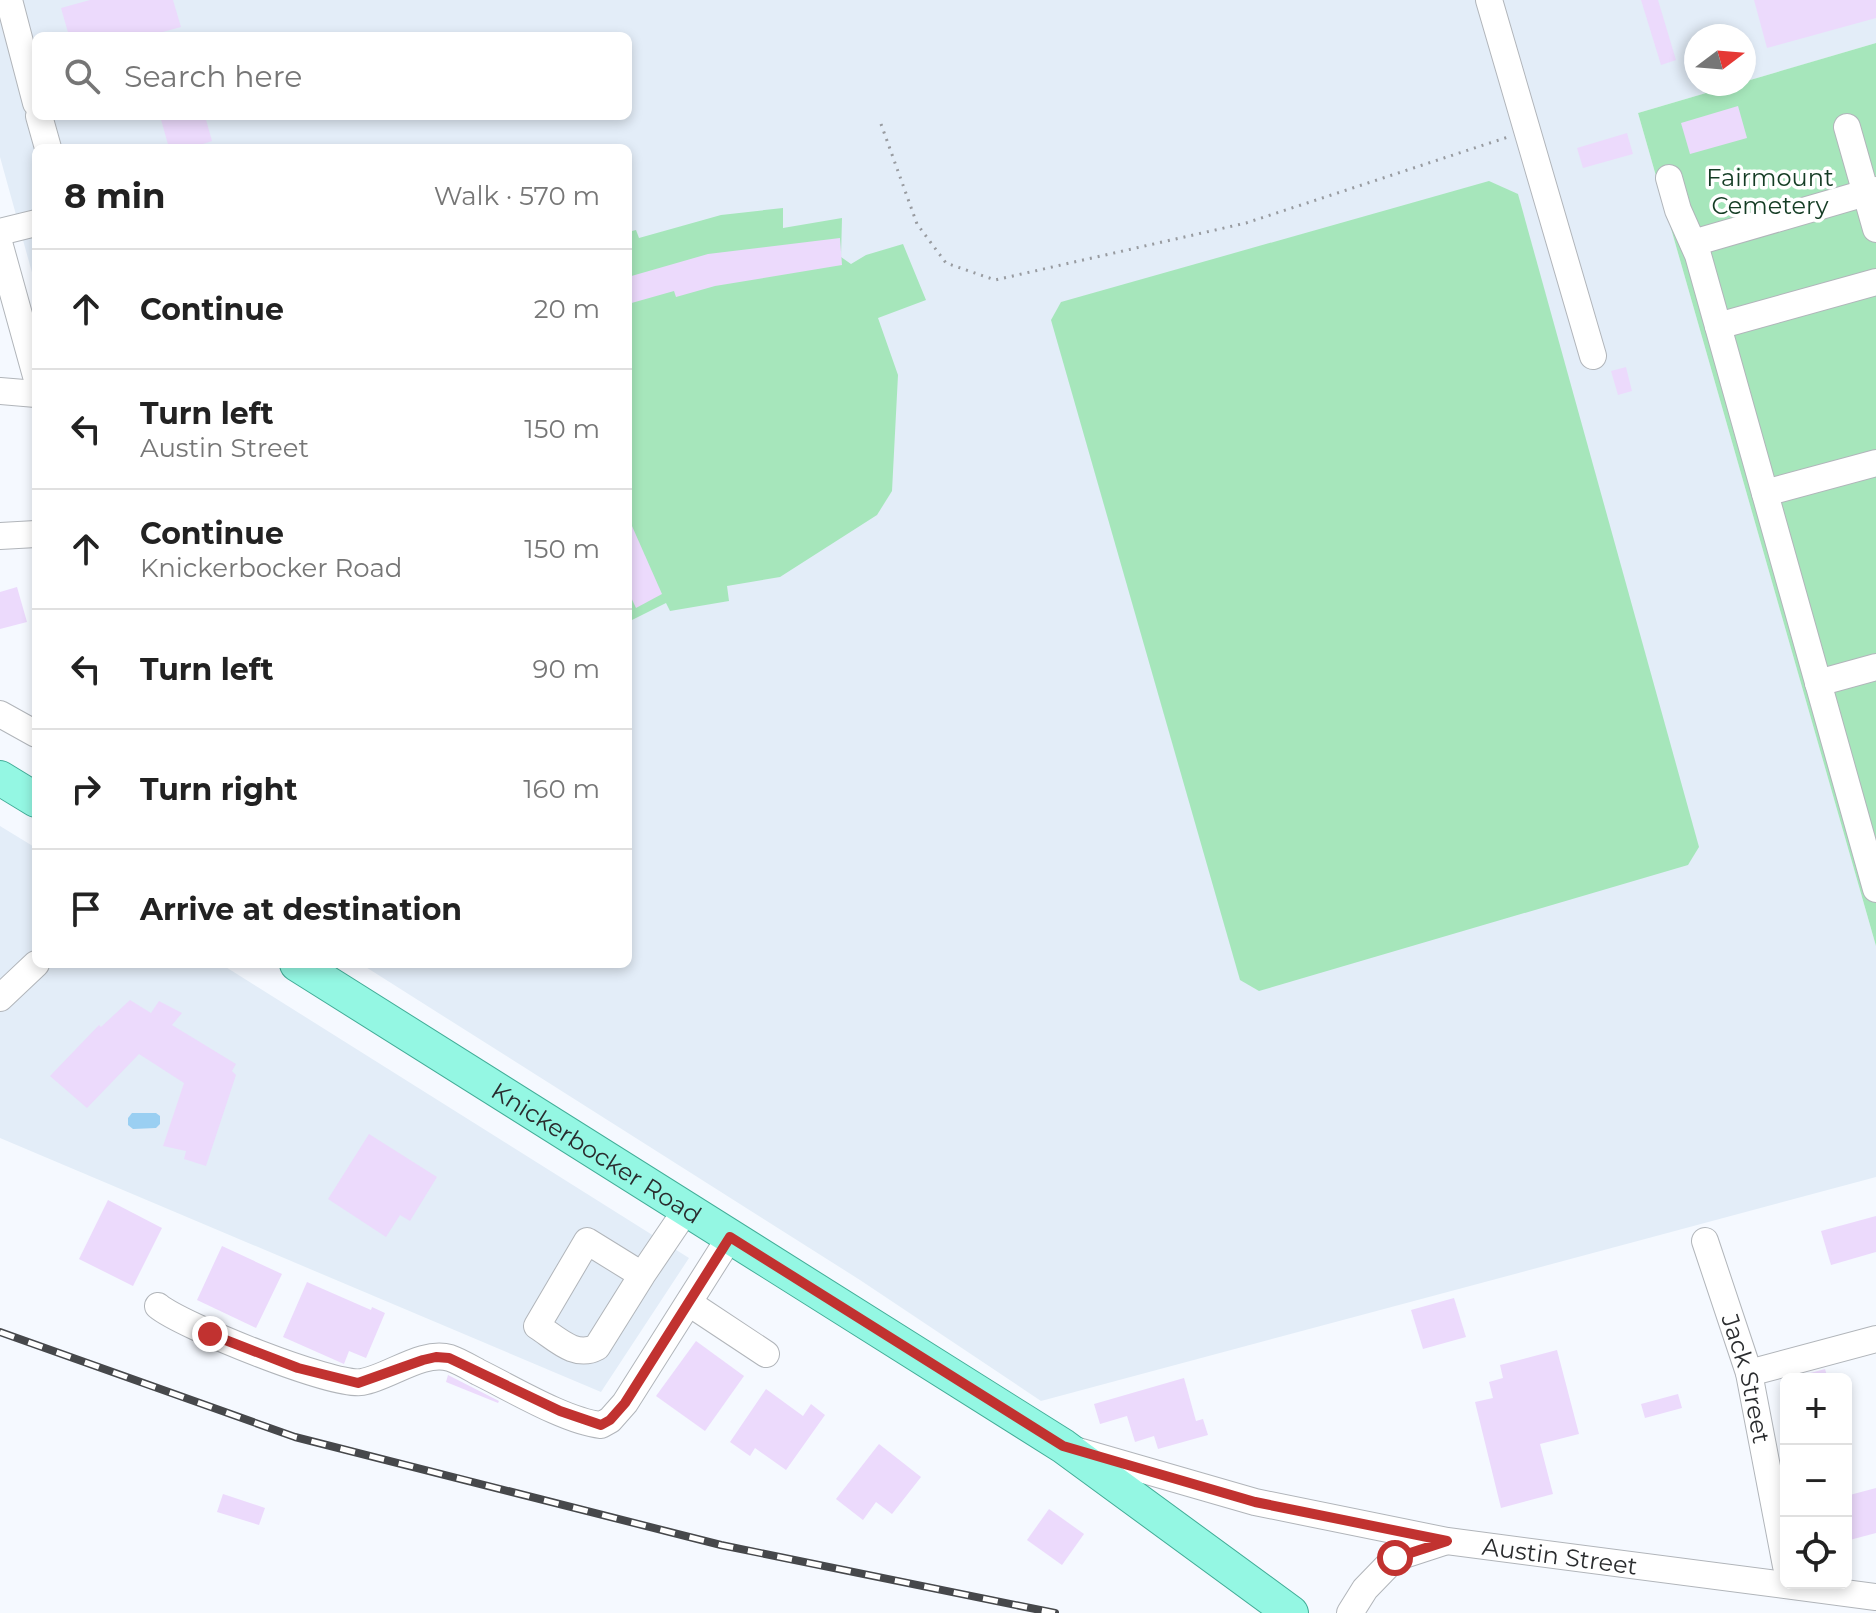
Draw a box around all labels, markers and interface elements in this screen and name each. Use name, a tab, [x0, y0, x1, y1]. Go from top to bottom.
north arrow	[1684, 24, 1756, 96]
search box	[32, 32, 632, 120]
icon: search	[60, 54, 104, 98]
text: Search here	[124, 58, 302, 95]
park label: Fairmount Cemetery	[1706, 163, 1834, 220]
text: 8 min	[64, 175, 165, 217]
text: Walk · 570 m	[434, 180, 600, 212]
icon: ahead	[64, 287, 108, 331]
text: Continue	[140, 291, 284, 328]
text: 20 m	[534, 293, 600, 325]
text: Turn left	[140, 395, 273, 432]
icon: left	[64, 407, 108, 451]
text: 150 m	[524, 413, 600, 445]
text: Austin Street	[140, 432, 309, 464]
text: Continue	[140, 515, 284, 552]
icon: ahead	[64, 527, 108, 571]
text: 150 m	[524, 533, 600, 565]
text: Knickerbocker Road	[140, 552, 402, 584]
icon: left	[64, 647, 108, 691]
text: Turn left	[140, 651, 273, 688]
text: 90 m	[533, 653, 600, 685]
icon: right	[64, 767, 108, 811]
text: Turn right	[140, 771, 297, 808]
text: 160 m	[523, 773, 600, 805]
icon: arrive	[64, 887, 108, 931]
text: Arrive at destination	[140, 891, 462, 928]
street label: Knickerbocker Road	[486, 1076, 707, 1229]
street label: Jack Street	[1715, 1309, 1777, 1446]
route end	[192, 1316, 228, 1352]
map controls	[1780, 1373, 1852, 1589]
button: +	[1780, 1373, 1852, 1445]
button: −	[1780, 1445, 1852, 1517]
button: locate	[1780, 1517, 1852, 1589]
street label: Austin Street	[1481, 1531, 1639, 1580]
route start	[1377, 1540, 1413, 1576]

